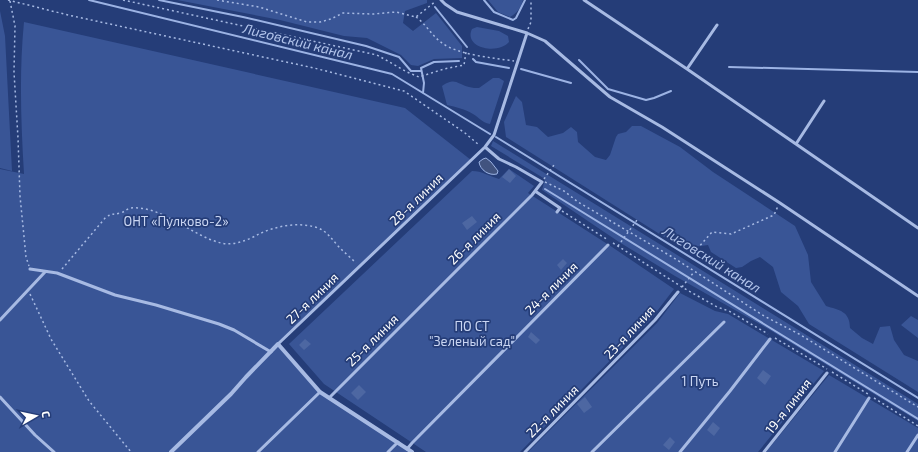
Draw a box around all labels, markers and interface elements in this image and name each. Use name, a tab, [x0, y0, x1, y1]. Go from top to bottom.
water label: Лиговский канал	[240, 19, 355, 63]
street label: 28-я линия	[386, 170, 446, 228]
street label: 26-я линия	[444, 208, 504, 268]
park label: ОНТ «Пулково-2»	[123, 213, 229, 229]
water label: Лиговский канал	[659, 221, 764, 296]
street label: 24-я линия	[521, 258, 581, 318]
street label: 27-я линия	[282, 269, 342, 327]
street label: 23-я линия	[600, 302, 658, 362]
street label: 25-я линия	[343, 311, 401, 369]
park label: ПО СТ "Зеленый сад"	[429, 318, 515, 349]
park label: 1 Путь	[682, 373, 719, 389]
street label: 19-я линия	[761, 375, 815, 437]
street label: 22-я линия	[522, 381, 582, 441]
north arrow	[16, 396, 56, 436]
text: С	[39, 410, 53, 419]

